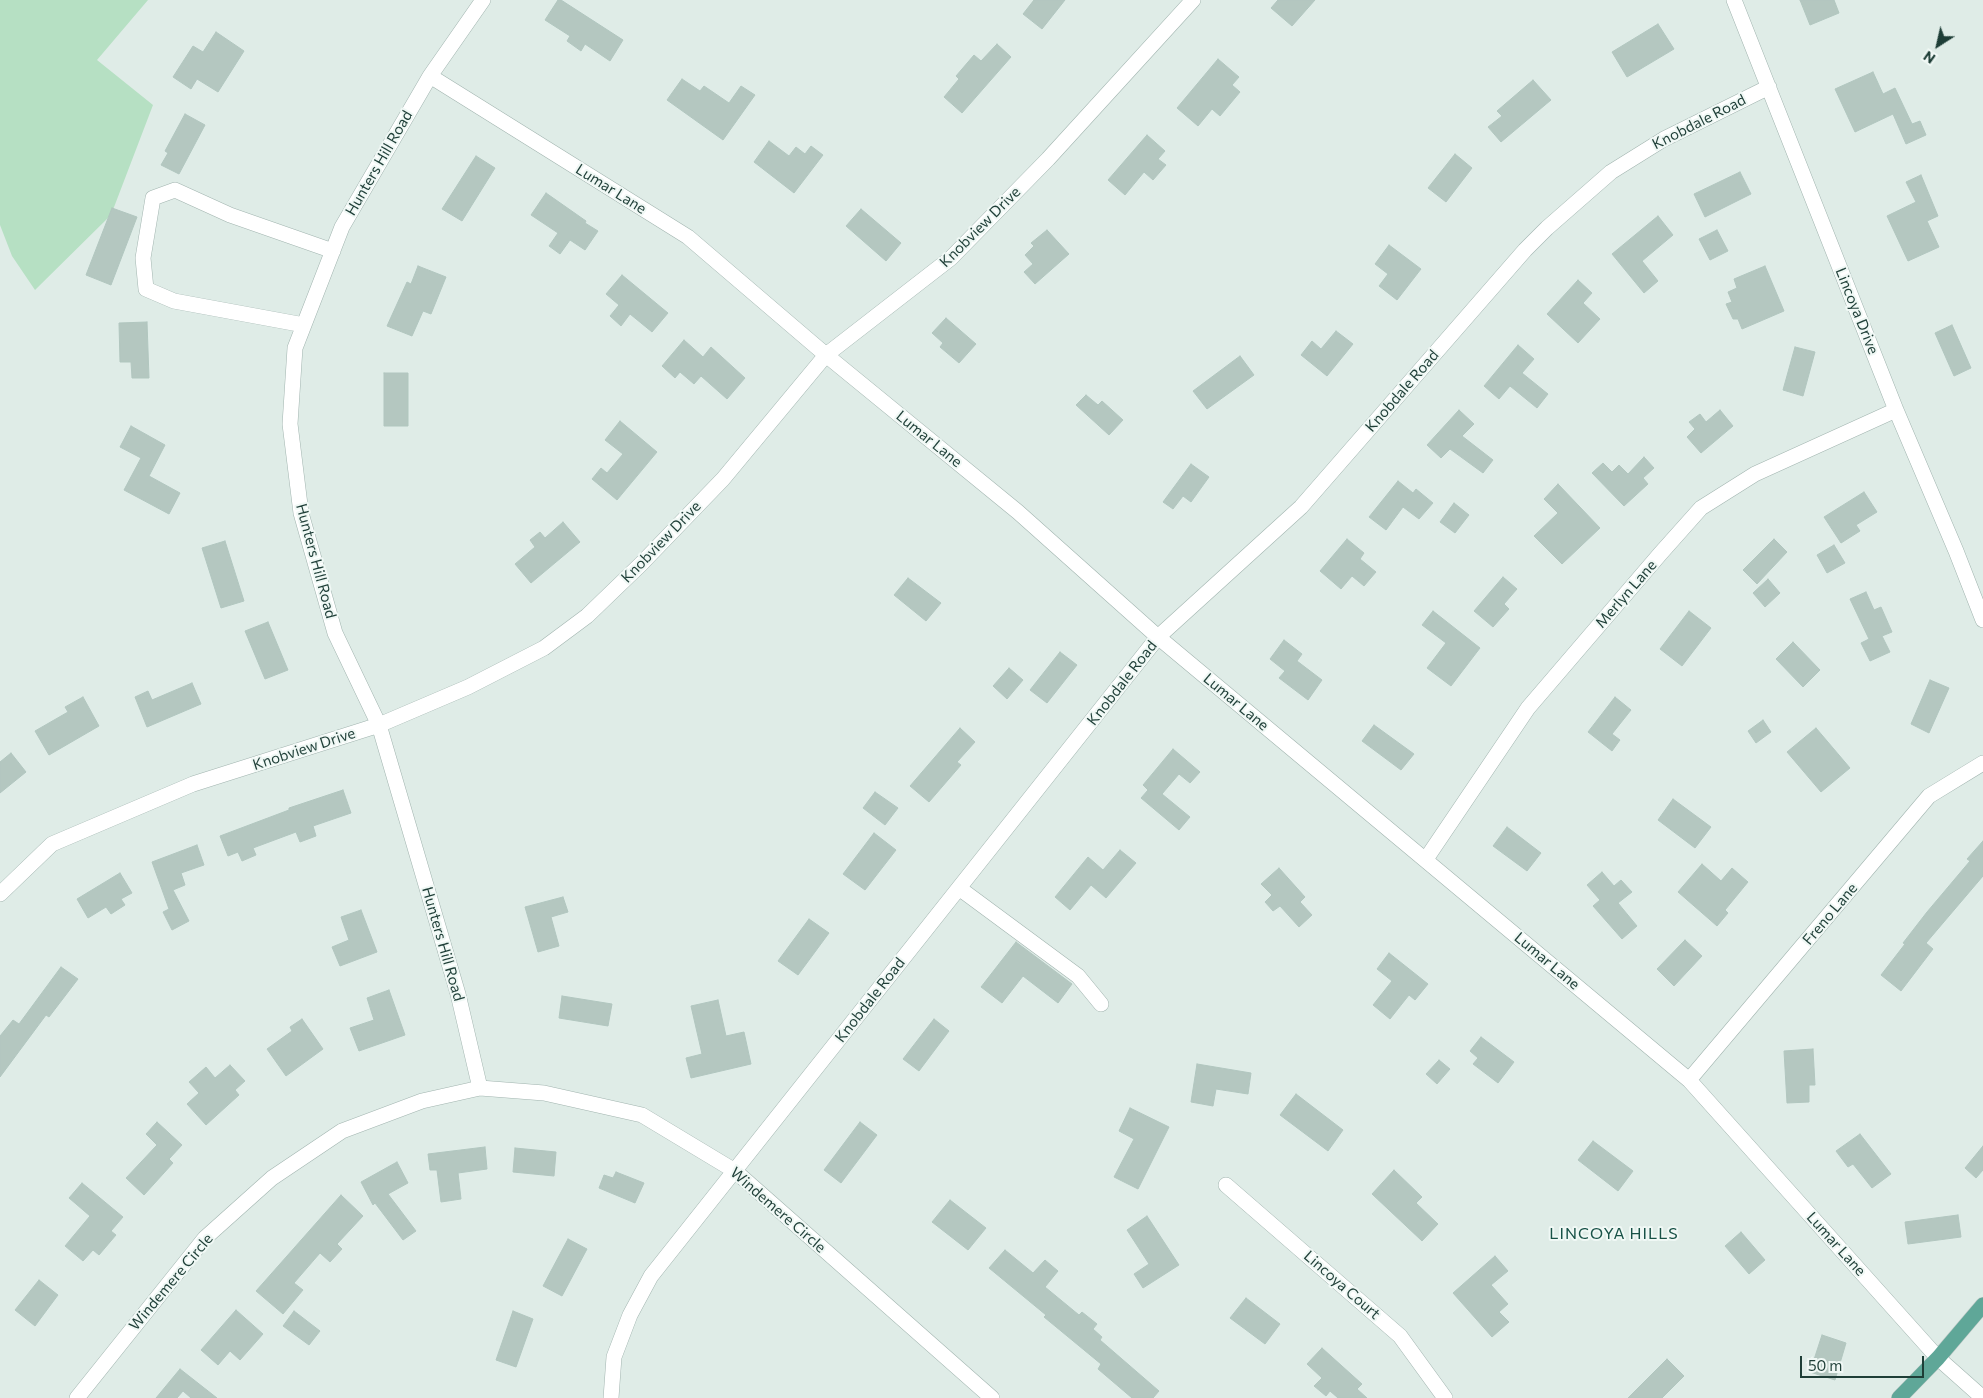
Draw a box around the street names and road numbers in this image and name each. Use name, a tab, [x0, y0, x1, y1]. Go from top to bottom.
street label: Knobdale Road	[1649, 91, 1749, 153]
street label: Hunters Hill Road	[342, 107, 416, 219]
street label: Lumar Lane	[572, 160, 650, 218]
street label: Knobview Drive	[936, 183, 1024, 271]
street label: Lincoya Drive	[1831, 265, 1883, 357]
street label: Knobdale Road	[1362, 346, 1442, 436]
street label: Lumar Lane	[892, 407, 966, 471]
street label: Knobview Drive	[617, 497, 705, 587]
street label: Hunters Hill Road	[292, 502, 340, 620]
street label: Merlyn Lane	[1592, 556, 1660, 632]
street label: Knobdale Road	[1083, 637, 1161, 729]
street label: Lumar Lane	[1200, 669, 1272, 735]
street label: Knobview Drive	[250, 724, 358, 774]
street label: Freno Lane	[1799, 879, 1861, 949]
street label: Hunters Hill Road	[418, 885, 468, 1003]
street label: Lumar Lane	[1511, 928, 1583, 994]
street label: Knobdale Road	[831, 954, 909, 1046]
street label: Windemere Circle	[726, 1164, 830, 1256]
street label: Lumar Lane	[1803, 1208, 1869, 1280]
street label: Windemere Circle	[125, 1230, 217, 1334]
street label: Lincoya Court	[1300, 1247, 1384, 1323]

